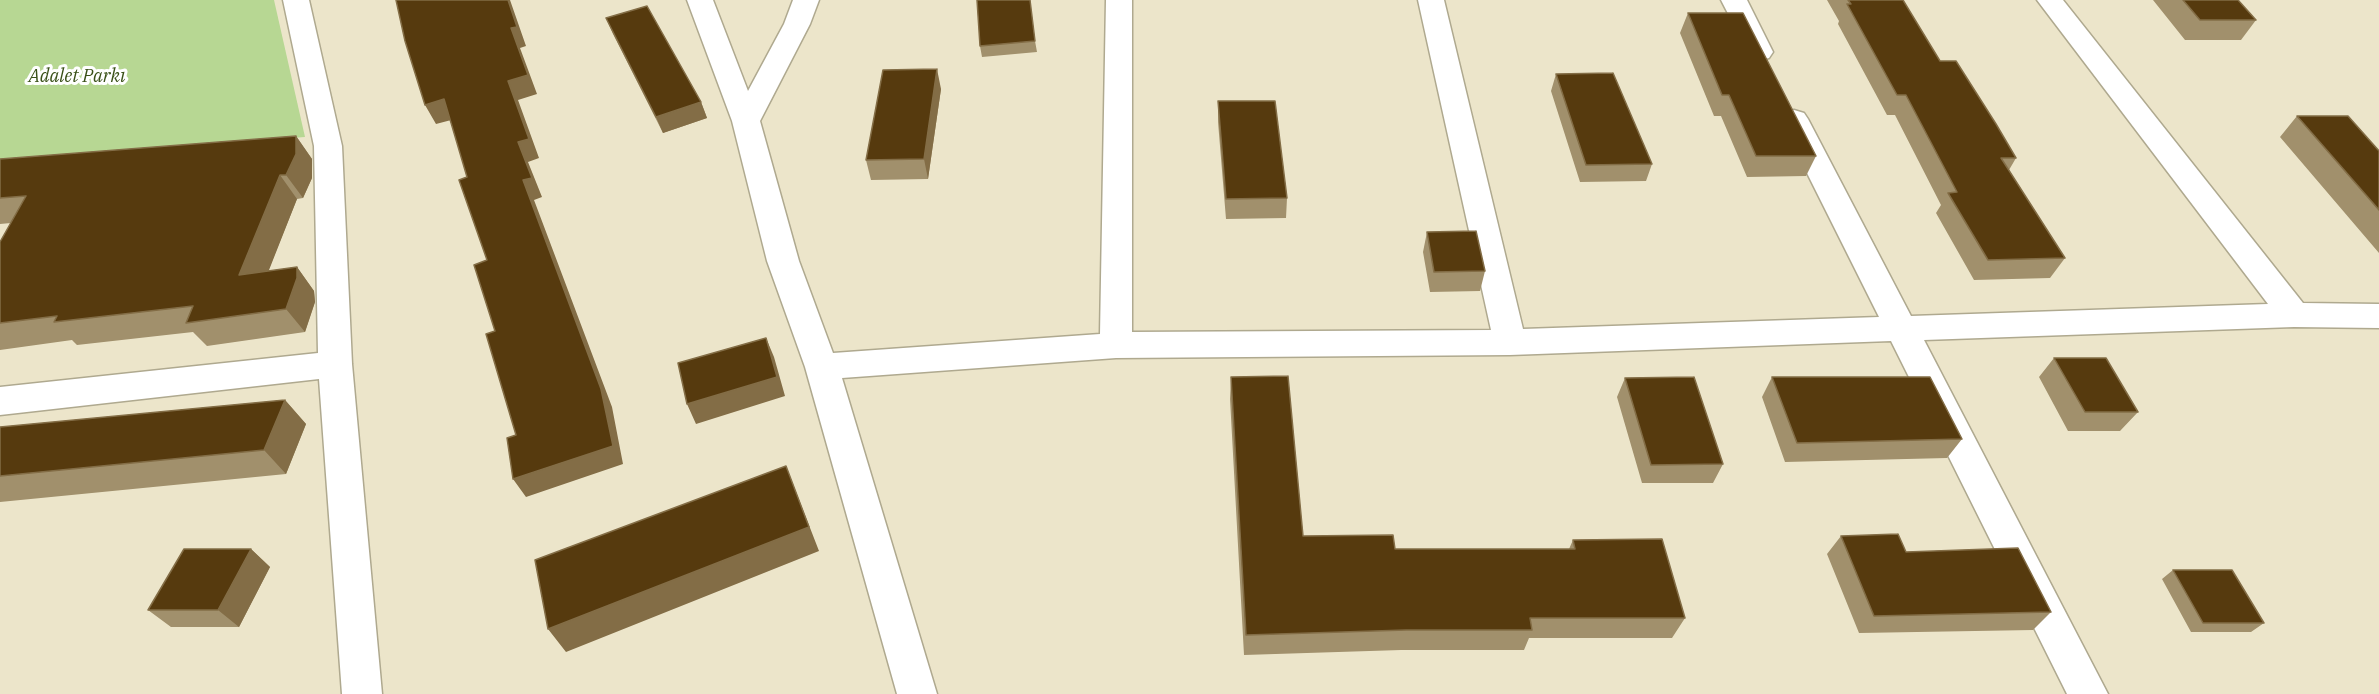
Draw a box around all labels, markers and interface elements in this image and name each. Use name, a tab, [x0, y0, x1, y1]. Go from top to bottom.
park label: Adalet Parkı	[29, 66, 125, 88]

